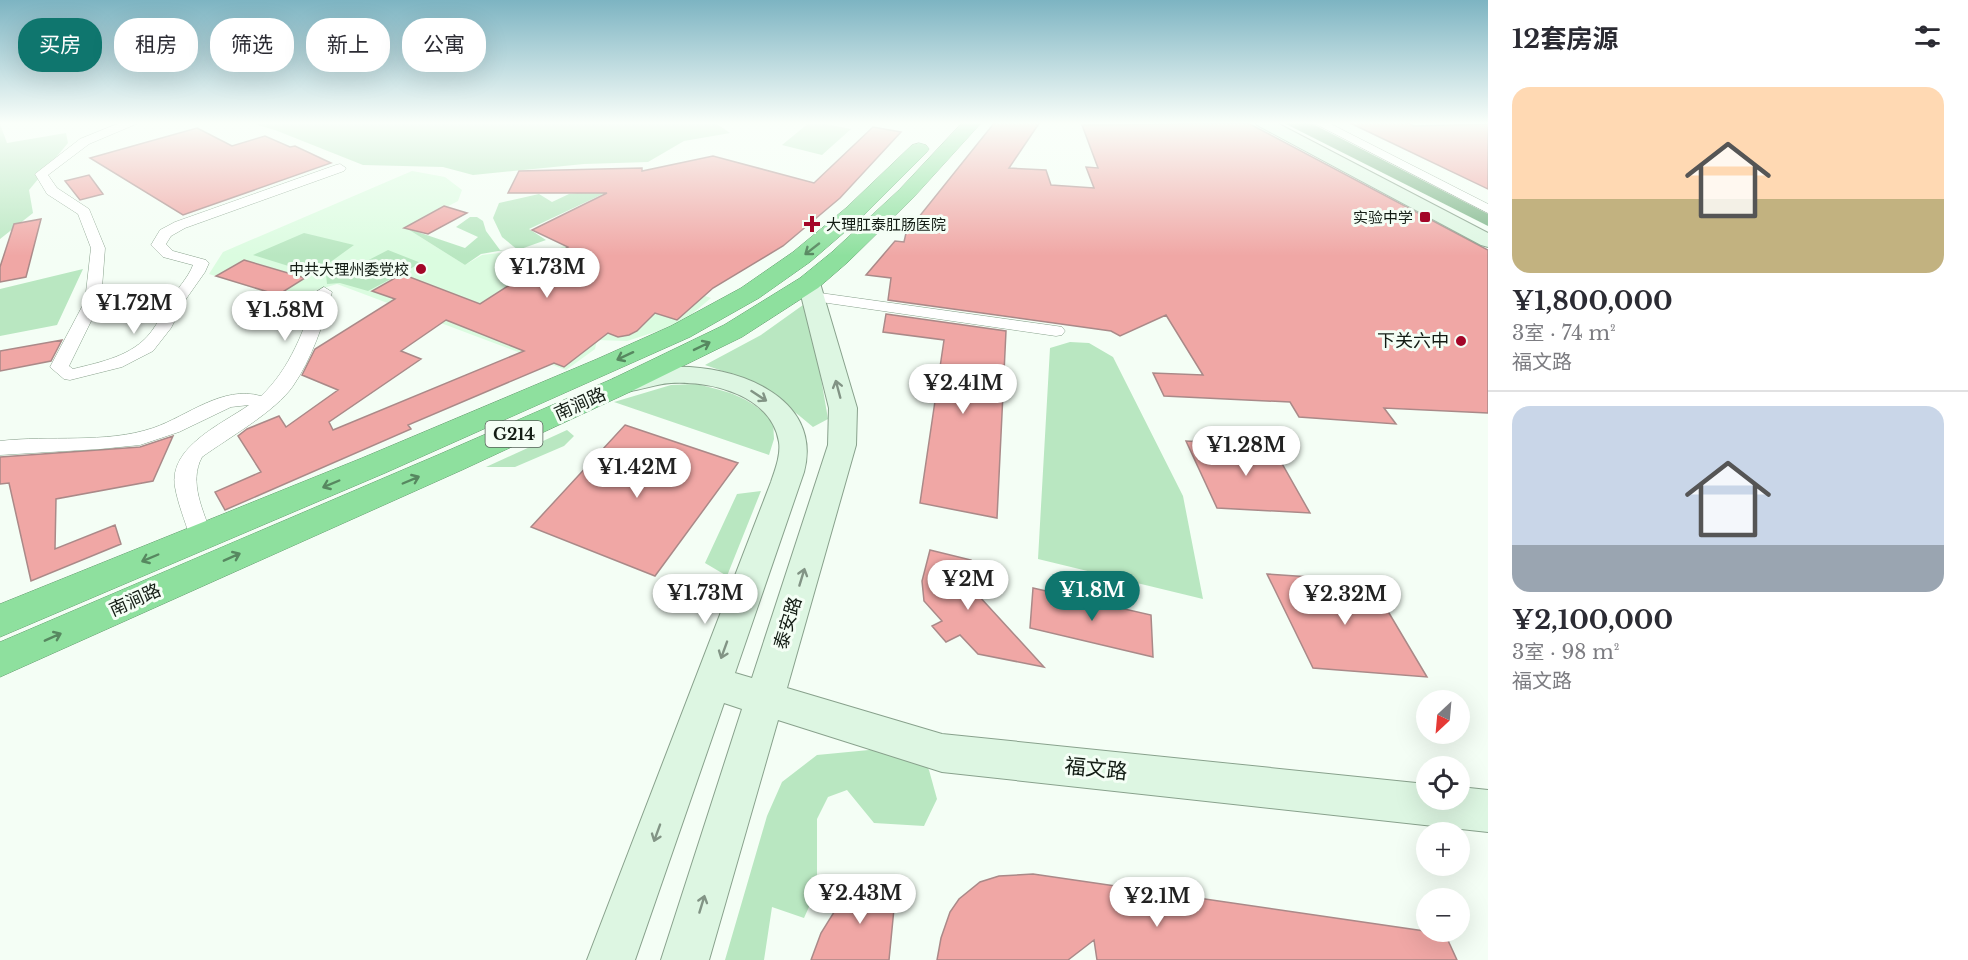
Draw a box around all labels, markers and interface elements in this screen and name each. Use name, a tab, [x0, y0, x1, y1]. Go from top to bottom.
chip: 买房	[18, 18, 102, 72]
chip: 租房	[114, 18, 198, 72]
chip: 筛选	[210, 18, 294, 72]
chip: 新上	[306, 18, 390, 72]
chip: 公寓	[402, 18, 486, 72]
icon: filters	[1911, 20, 1944, 53]
text: 12套房源	[1512, 23, 1618, 55]
icon: home	[1674, 126, 1782, 234]
place label: 实验中学	[1353, 208, 1413, 227]
marker: 实验中学	[1418, 210, 1432, 224]
marker: 大理肛泰肛肠医院	[803, 215, 821, 233]
place label: 大理肛泰肛肠医院	[826, 215, 946, 234]
one-way arrow	[804, 242, 820, 255]
pin: ¥1.73M	[498, 248, 596, 299]
text: ¥1.73M	[509, 255, 585, 279]
place label: 中共大理州委党校	[289, 260, 409, 279]
marker: 中共大理州委党校	[414, 262, 428, 276]
pin: ¥1.72M	[85, 284, 183, 335]
text: ¥1,800,000	[1512, 285, 1673, 317]
text: ¥1.72M	[96, 291, 172, 315]
pin: ¥1.58M	[236, 291, 334, 342]
text: ¥1.58M	[246, 298, 324, 322]
text: 3室 · 74 m²	[1512, 321, 1616, 345]
place label: 下关六中	[1377, 330, 1449, 352]
marker: 下关六中	[1454, 334, 1468, 348]
one-way arrow	[693, 340, 711, 351]
text: 福文路	[1512, 350, 1572, 374]
one-way arrow	[617, 351, 635, 362]
pin: ¥2.41M	[914, 364, 1012, 415]
text: ¥2.41M	[923, 371, 1003, 395]
one-way arrow	[831, 380, 843, 399]
street label: 南涧路	[551, 383, 609, 425]
one-way arrow	[751, 390, 767, 402]
road number: G214	[486, 421, 542, 447]
pin: ¥1.28M	[1197, 426, 1295, 477]
text: ¥1.28M	[1206, 433, 1286, 457]
icon: home	[1674, 445, 1782, 553]
pin: ¥1.42M	[588, 448, 686, 499]
text: ¥1.42M	[597, 455, 677, 479]
one-way arrow	[401, 474, 419, 485]
one-way arrow	[322, 479, 340, 490]
one-way arrow	[222, 551, 240, 563]
one-way arrow	[142, 553, 160, 564]
pin: ¥2M	[939, 560, 997, 611]
text: ¥2M	[942, 567, 994, 591]
one-way arrow	[797, 568, 808, 587]
pin: ¥1.8M	[1050, 571, 1134, 622]
pin: ¥1.73M	[656, 574, 754, 625]
pin: ¥2.32M	[1296, 575, 1394, 626]
text: ¥1.8M	[1059, 578, 1125, 602]
street label: 南涧路	[106, 579, 164, 621]
text: ¥1.73M	[667, 581, 743, 605]
text: ¥2.32M	[1303, 582, 1387, 606]
street label: 泰安路	[770, 594, 806, 652]
text: ¥2,100,000	[1512, 604, 1673, 636]
one-way arrow	[44, 630, 62, 642]
one-way arrow	[718, 640, 729, 659]
text: 3室 · 98 m²	[1512, 640, 1619, 664]
text: 福文路	[1512, 669, 1572, 693]
north arrow	[1416, 690, 1470, 744]
map controls	[1416, 690, 1470, 942]
street label: 福文路	[1063, 753, 1129, 785]
button: locate	[1416, 756, 1470, 810]
button: +	[1416, 822, 1470, 876]
one-way arrow	[651, 824, 662, 842]
pin: ¥2.43M	[811, 874, 909, 925]
pin: ¥2.1M	[1115, 877, 1199, 928]
text: ¥2.43M	[818, 881, 902, 905]
text: ¥2.1M	[1124, 884, 1190, 908]
button: −	[1416, 888, 1470, 942]
one-way arrow	[697, 895, 708, 914]

